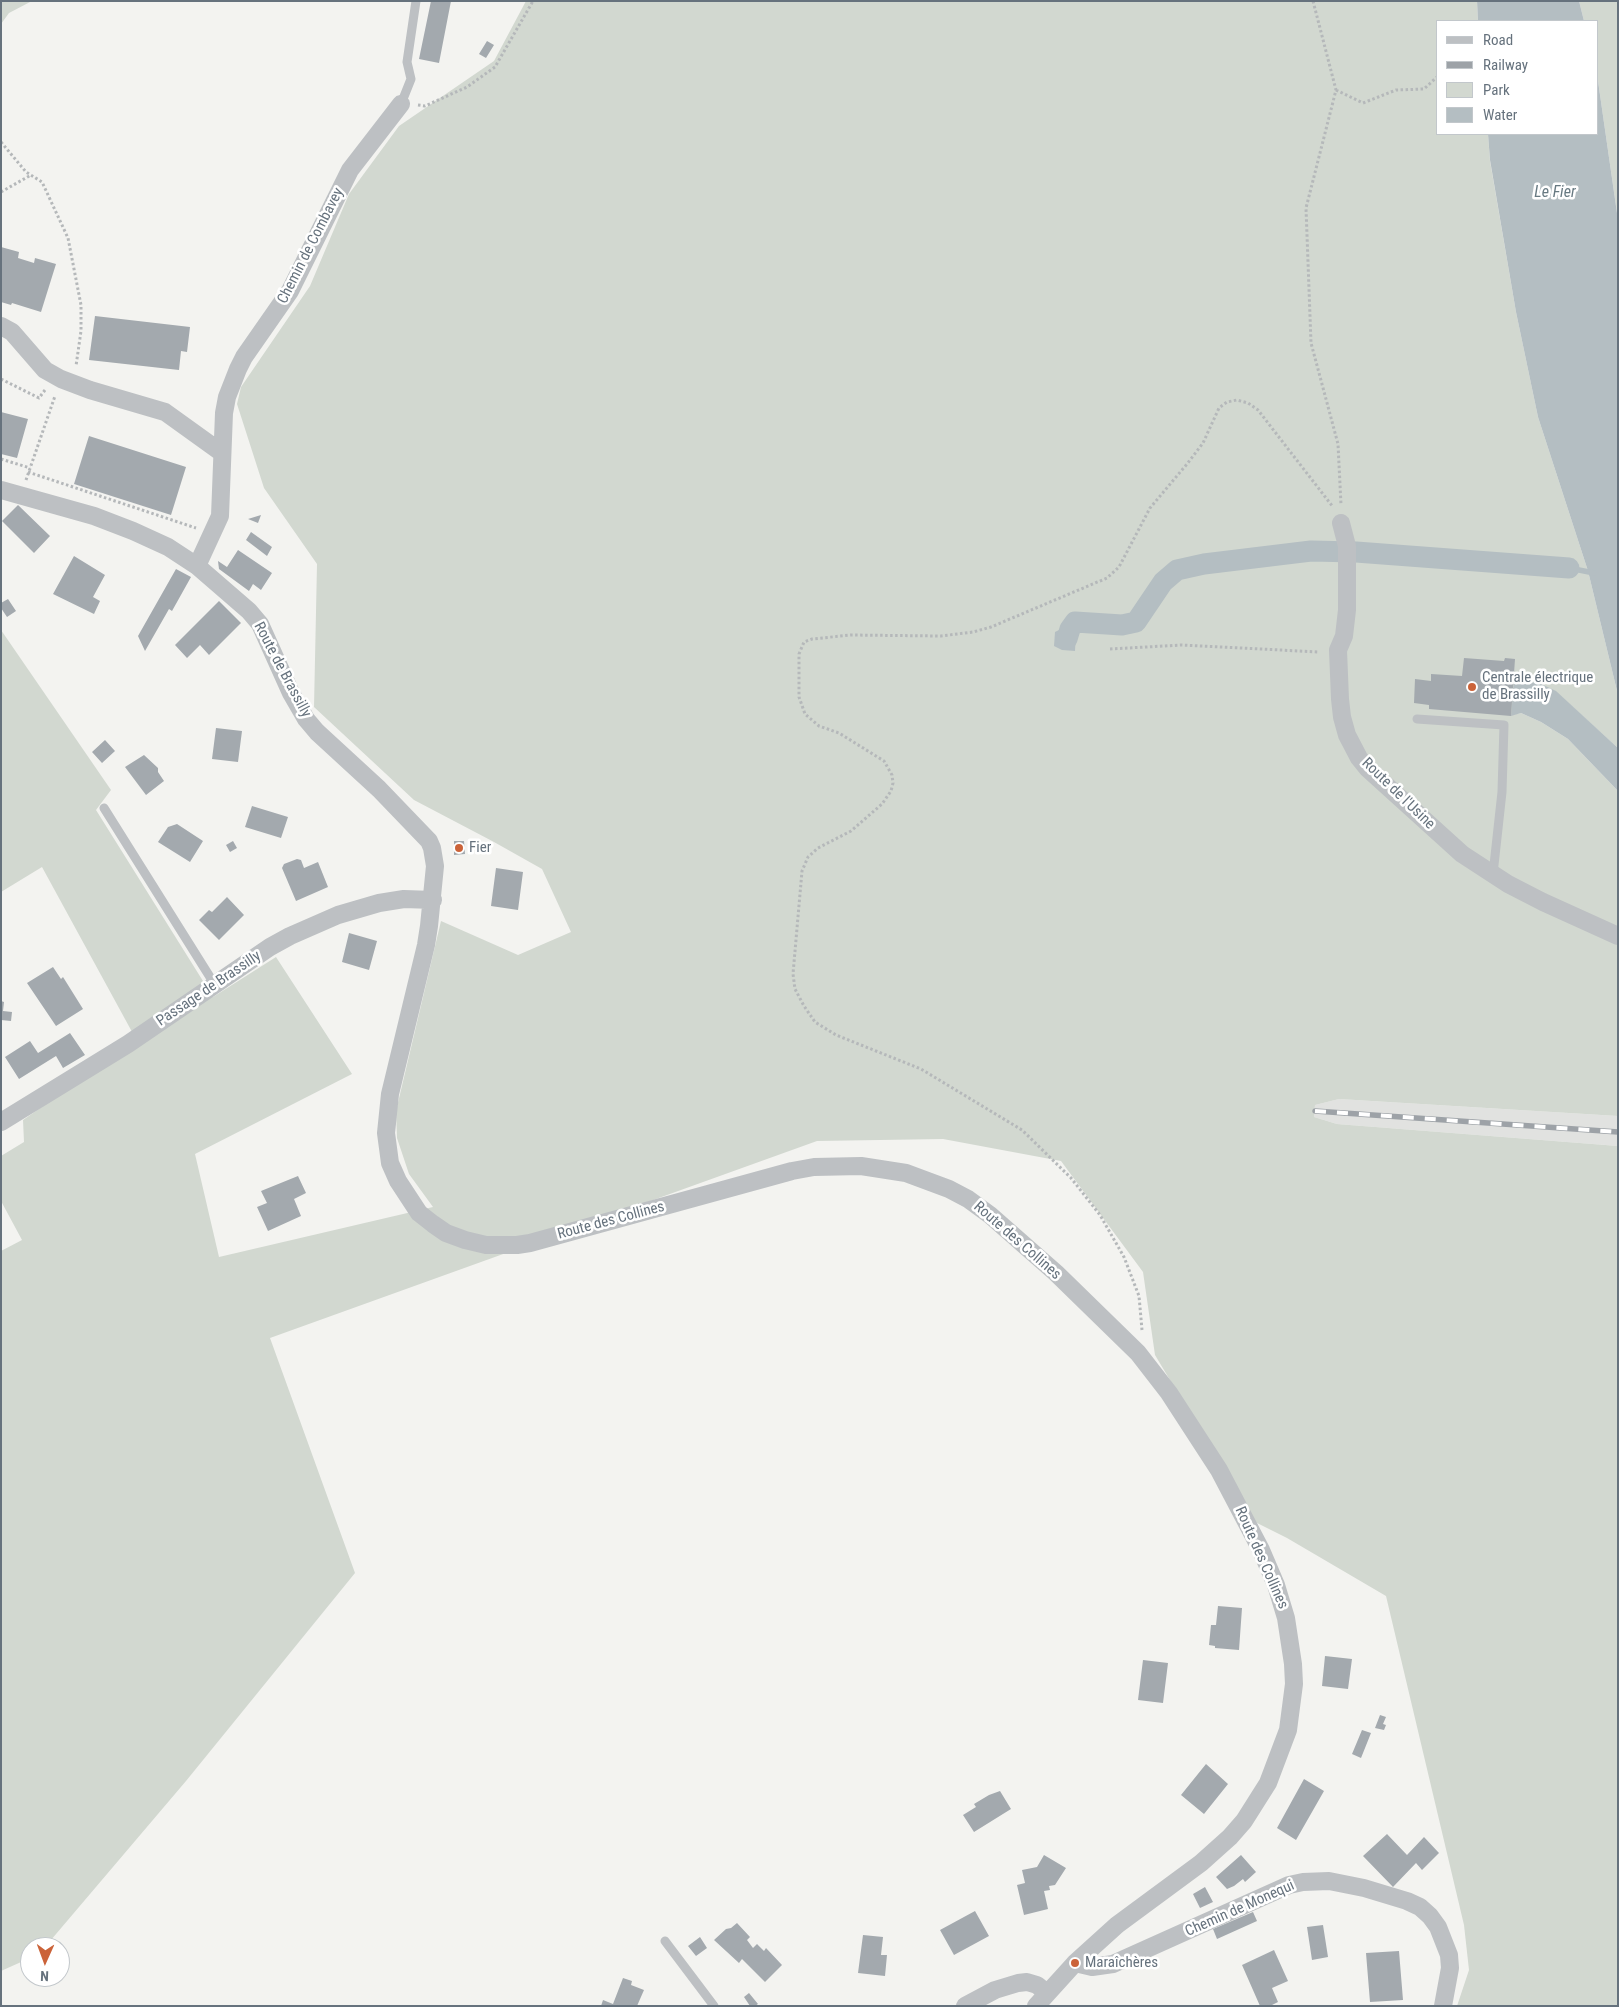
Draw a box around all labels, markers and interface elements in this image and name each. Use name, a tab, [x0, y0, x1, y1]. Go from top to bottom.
legend	[1436, 20, 1599, 135]
text: Road	[1483, 31, 1513, 49]
text: Railway	[1483, 56, 1528, 74]
text: Park	[1483, 81, 1510, 99]
text: Water	[1483, 106, 1517, 124]
water label: Le Fier	[1534, 183, 1576, 203]
street label: Chemin de Combavey	[274, 185, 348, 307]
street label: Route de Brassilly	[249, 619, 315, 721]
place label: Centrale électrique de Brassilly	[1482, 669, 1593, 704]
marker: Centrale électrique de Brassilly	[1466, 681, 1478, 693]
street label: Route de l'Usine	[1358, 755, 1438, 833]
place label: Fier	[469, 839, 491, 857]
marker: Fier	[453, 842, 465, 854]
street label: Passage de Brassilly	[153, 947, 265, 1031]
street label: Route des Collines	[556, 1198, 666, 1244]
street label: Route des Collines	[970, 1198, 1064, 1284]
street label: Route des Collines	[1230, 1504, 1292, 1612]
street label: Chemin de Monequi	[1183, 1877, 1297, 1941]
north arrow	[20, 1937, 70, 1987]
place label: Maraîchères	[1085, 1954, 1158, 1972]
marker: Maraîchères	[1069, 1957, 1081, 1969]
text: N	[40, 1968, 49, 1984]

